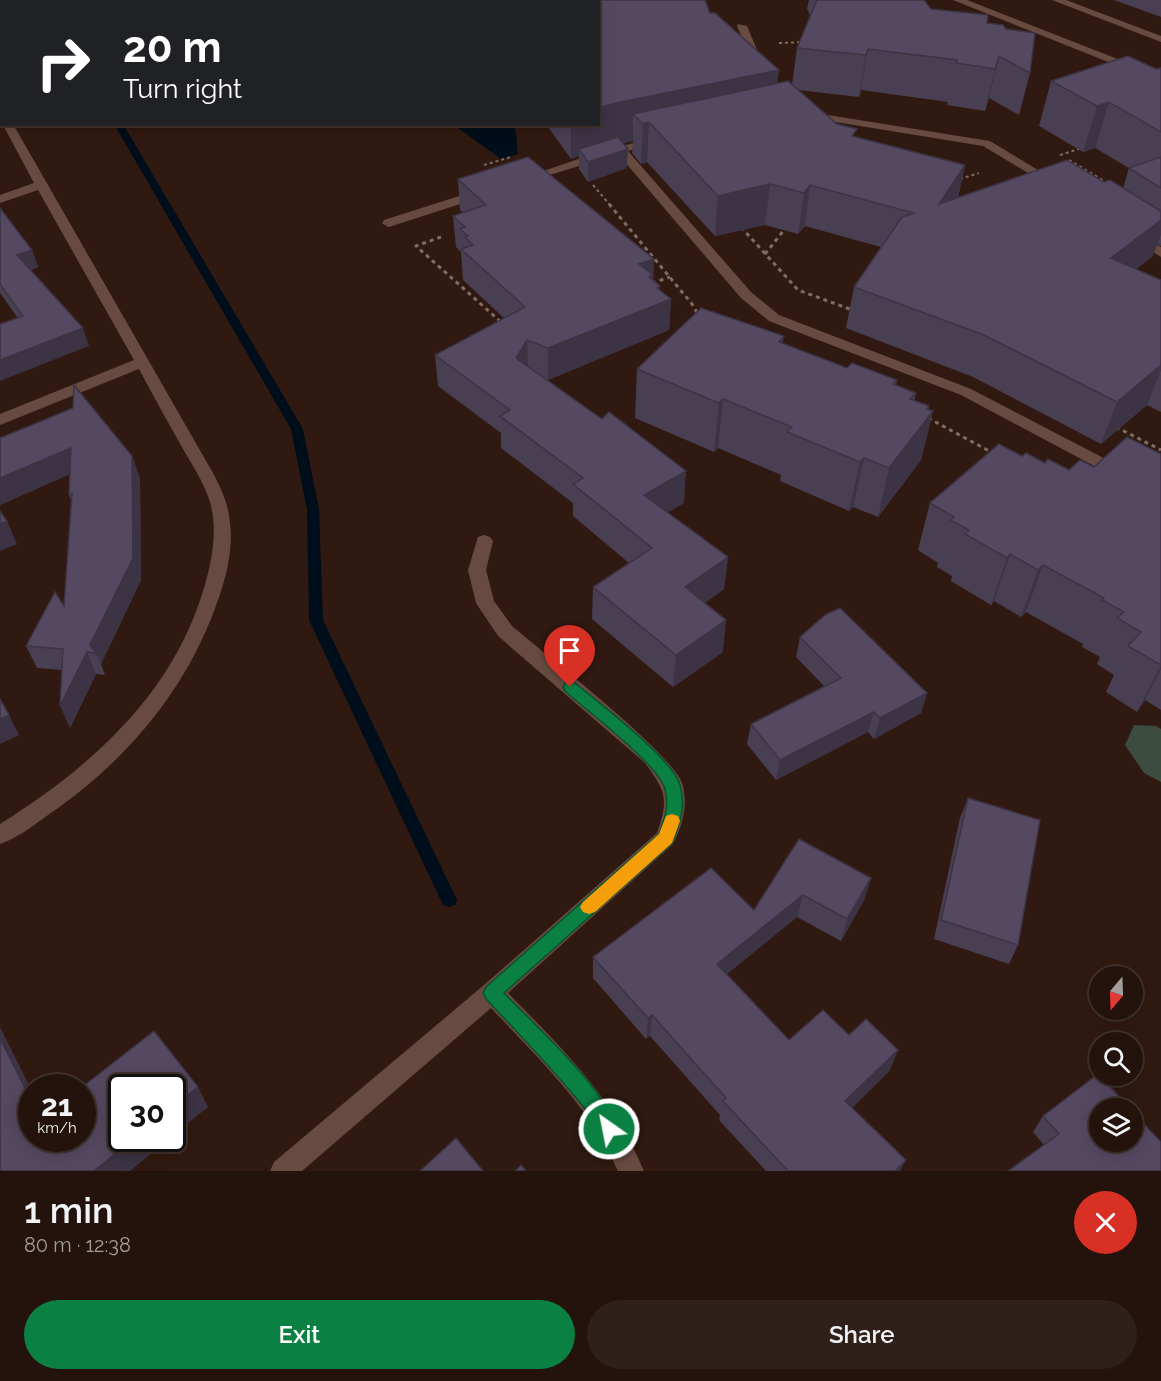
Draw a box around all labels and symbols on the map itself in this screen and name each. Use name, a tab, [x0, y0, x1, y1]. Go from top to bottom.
pin	[544, 625, 595, 687]
north arrow	[1089, 966, 1143, 1020]
speed limit sign: 30	[108, 1074, 186, 1152]
position arrow	[577, 1097, 641, 1161]

